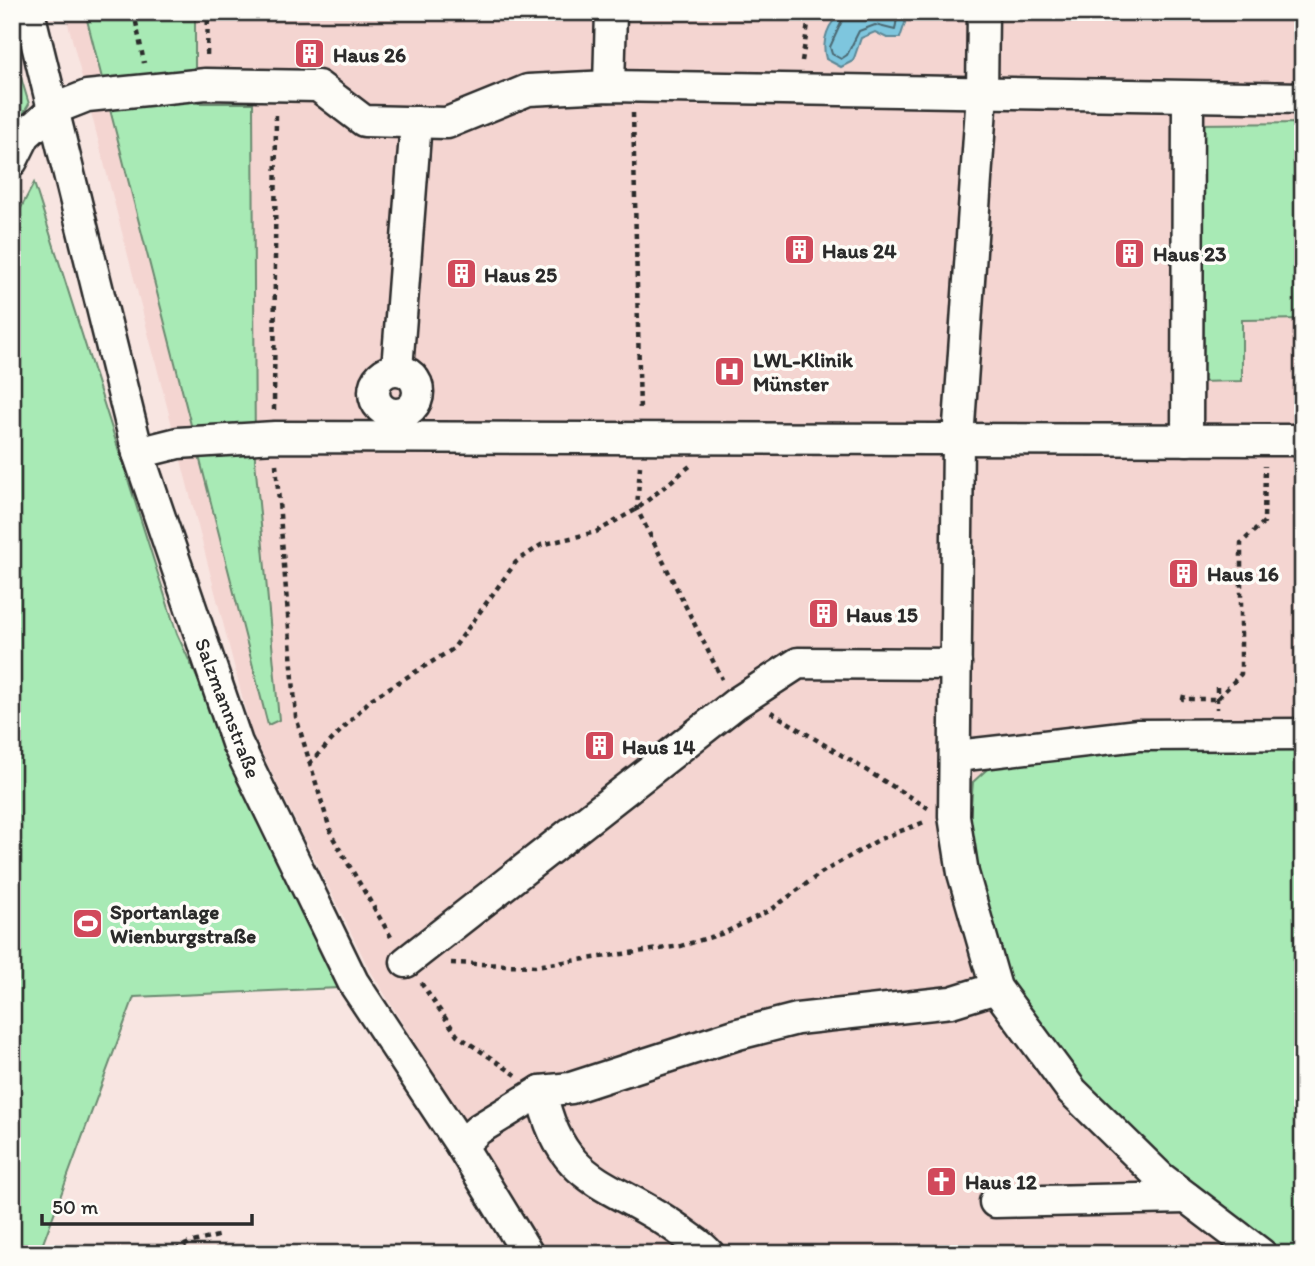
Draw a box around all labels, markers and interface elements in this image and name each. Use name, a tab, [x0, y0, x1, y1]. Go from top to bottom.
building icon: Haus 26	[293, 37, 327, 71]
place label: Haus 26	[333, 42, 406, 67]
building icon: Haus 24	[782, 233, 816, 267]
building icon: Haus 23	[1113, 236, 1147, 270]
place label: Haus 24	[822, 238, 897, 263]
place label: Haus 23	[1153, 241, 1227, 266]
building icon: Haus 25	[444, 257, 478, 291]
place label: Haus 25	[484, 262, 557, 287]
place label: LWL-Klinik Münster	[753, 347, 854, 396]
hospital icon: LWL-Klinik Münster	[713, 354, 747, 388]
building icon: Haus 16	[1167, 556, 1201, 590]
place label: Haus 16	[1207, 561, 1279, 586]
building icon: Haus 15	[806, 597, 840, 631]
place label: Haus 15	[846, 602, 918, 627]
street label: Salzmannstraße	[190, 634, 266, 782]
building icon: Haus 14	[582, 729, 616, 763]
place label: Haus 14	[622, 734, 696, 759]
place label: Sportanlage Wienburgstraße	[110, 899, 256, 949]
sports icon: Sportanlage Wienburgstraße	[70, 906, 104, 940]
church icon: Haus 12	[925, 1164, 959, 1198]
place label: Haus 12	[965, 1169, 1037, 1194]
scale bar	[42, 1182, 252, 1226]
text: 50 m	[52, 1194, 99, 1219]

